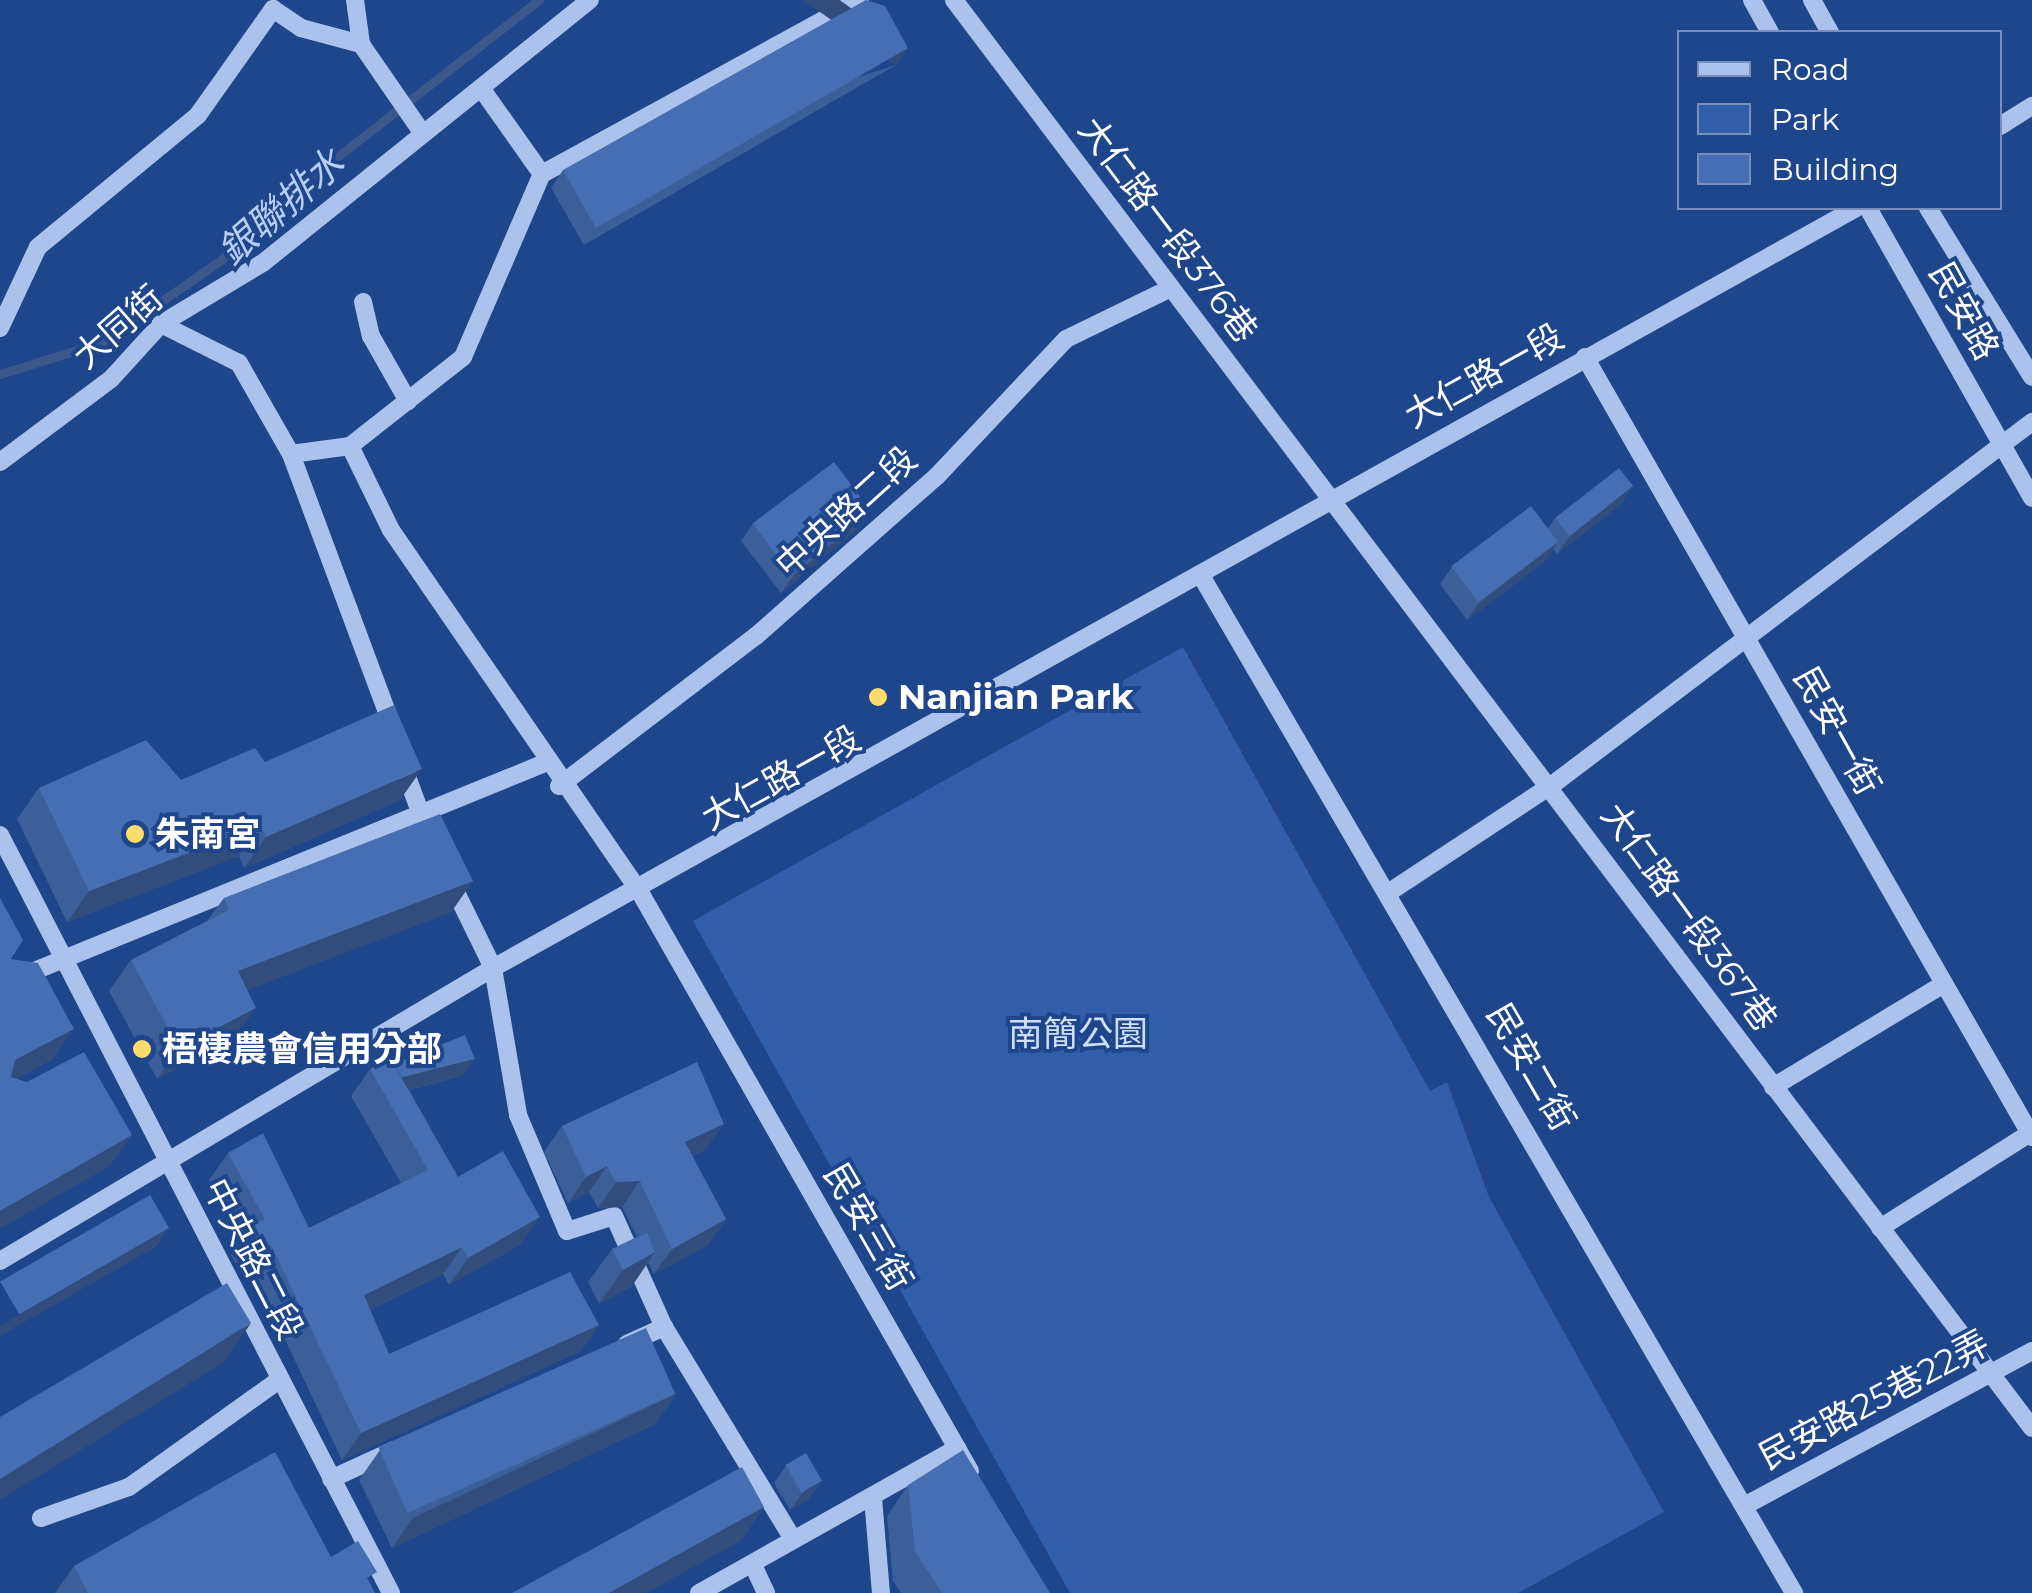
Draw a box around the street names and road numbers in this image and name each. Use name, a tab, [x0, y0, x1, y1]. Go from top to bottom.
street label: 大仁路一段376巷	[1070, 109, 1266, 351]
street label: 民安路	[1920, 255, 2008, 367]
street label: 大同街	[65, 277, 171, 377]
street label: 大仁路一段	[1397, 315, 1571, 437]
street label: 中央路二段	[767, 438, 925, 586]
street label: 民安一街	[1785, 660, 1889, 802]
street label: 大仁路一段	[694, 717, 868, 839]
street label: 大仁路一段367巷	[1592, 795, 1786, 1039]
street label: 民安二街	[1478, 996, 1584, 1138]
street label: 民安三街	[815, 1156, 921, 1298]
street label: 中央路二段	[195, 1172, 311, 1346]
street label: 民安路25巷22弄	[1752, 1322, 1996, 1478]

